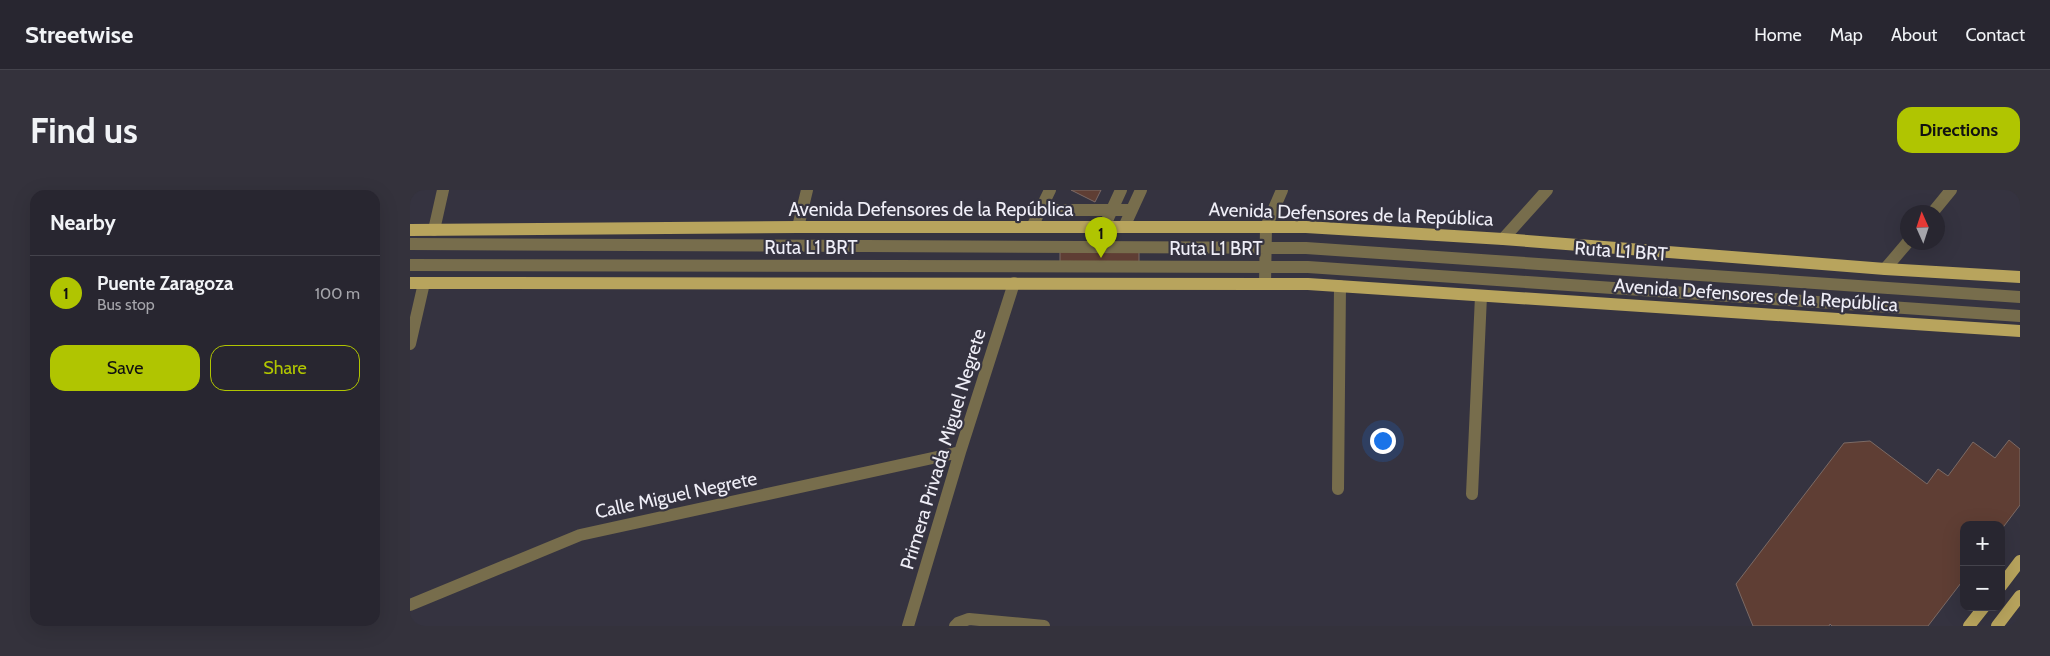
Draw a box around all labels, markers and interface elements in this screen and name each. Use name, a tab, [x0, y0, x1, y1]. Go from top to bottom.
text: Streetwise	[25, 20, 133, 49]
text: Home	[1754, 24, 1802, 46]
text: Map	[1830, 24, 1863, 46]
text: About	[1891, 24, 1937, 46]
text: Contact	[1965, 24, 2025, 46]
button: Directions	[1897, 107, 2020, 153]
text: Find us	[30, 109, 138, 152]
street label: Avenida Defensores de la República	[789, 198, 1073, 221]
street label: Avenida Defensores de la República	[1208, 198, 1494, 230]
north arrow	[1900, 205, 1945, 250]
text: Nearby	[50, 210, 116, 235]
pin: 1	[1085, 217, 1117, 258]
street label: Ruta L1 BRT	[764, 236, 858, 259]
street label: Ruta L1 BRT	[1574, 236, 1668, 266]
street label: Ruta L1 BRT	[1169, 237, 1263, 260]
text: Puente Zaragoza	[97, 272, 233, 295]
street label: Avenida Defensores de la República	[1613, 274, 1899, 316]
text: 1	[63, 284, 69, 303]
text: 100 m	[315, 284, 360, 303]
text: Bus stop	[97, 295, 155, 314]
street label: Primera Privada Miguel Negrete	[895, 326, 991, 572]
button: Save	[50, 345, 200, 391]
button: Share	[210, 345, 360, 391]
your location	[1370, 428, 1396, 454]
street label: Calle Miguel Negrete	[593, 467, 759, 523]
map controls	[1960, 521, 2005, 611]
button: +	[1960, 521, 2005, 566]
button: −	[1960, 566, 2005, 611]

